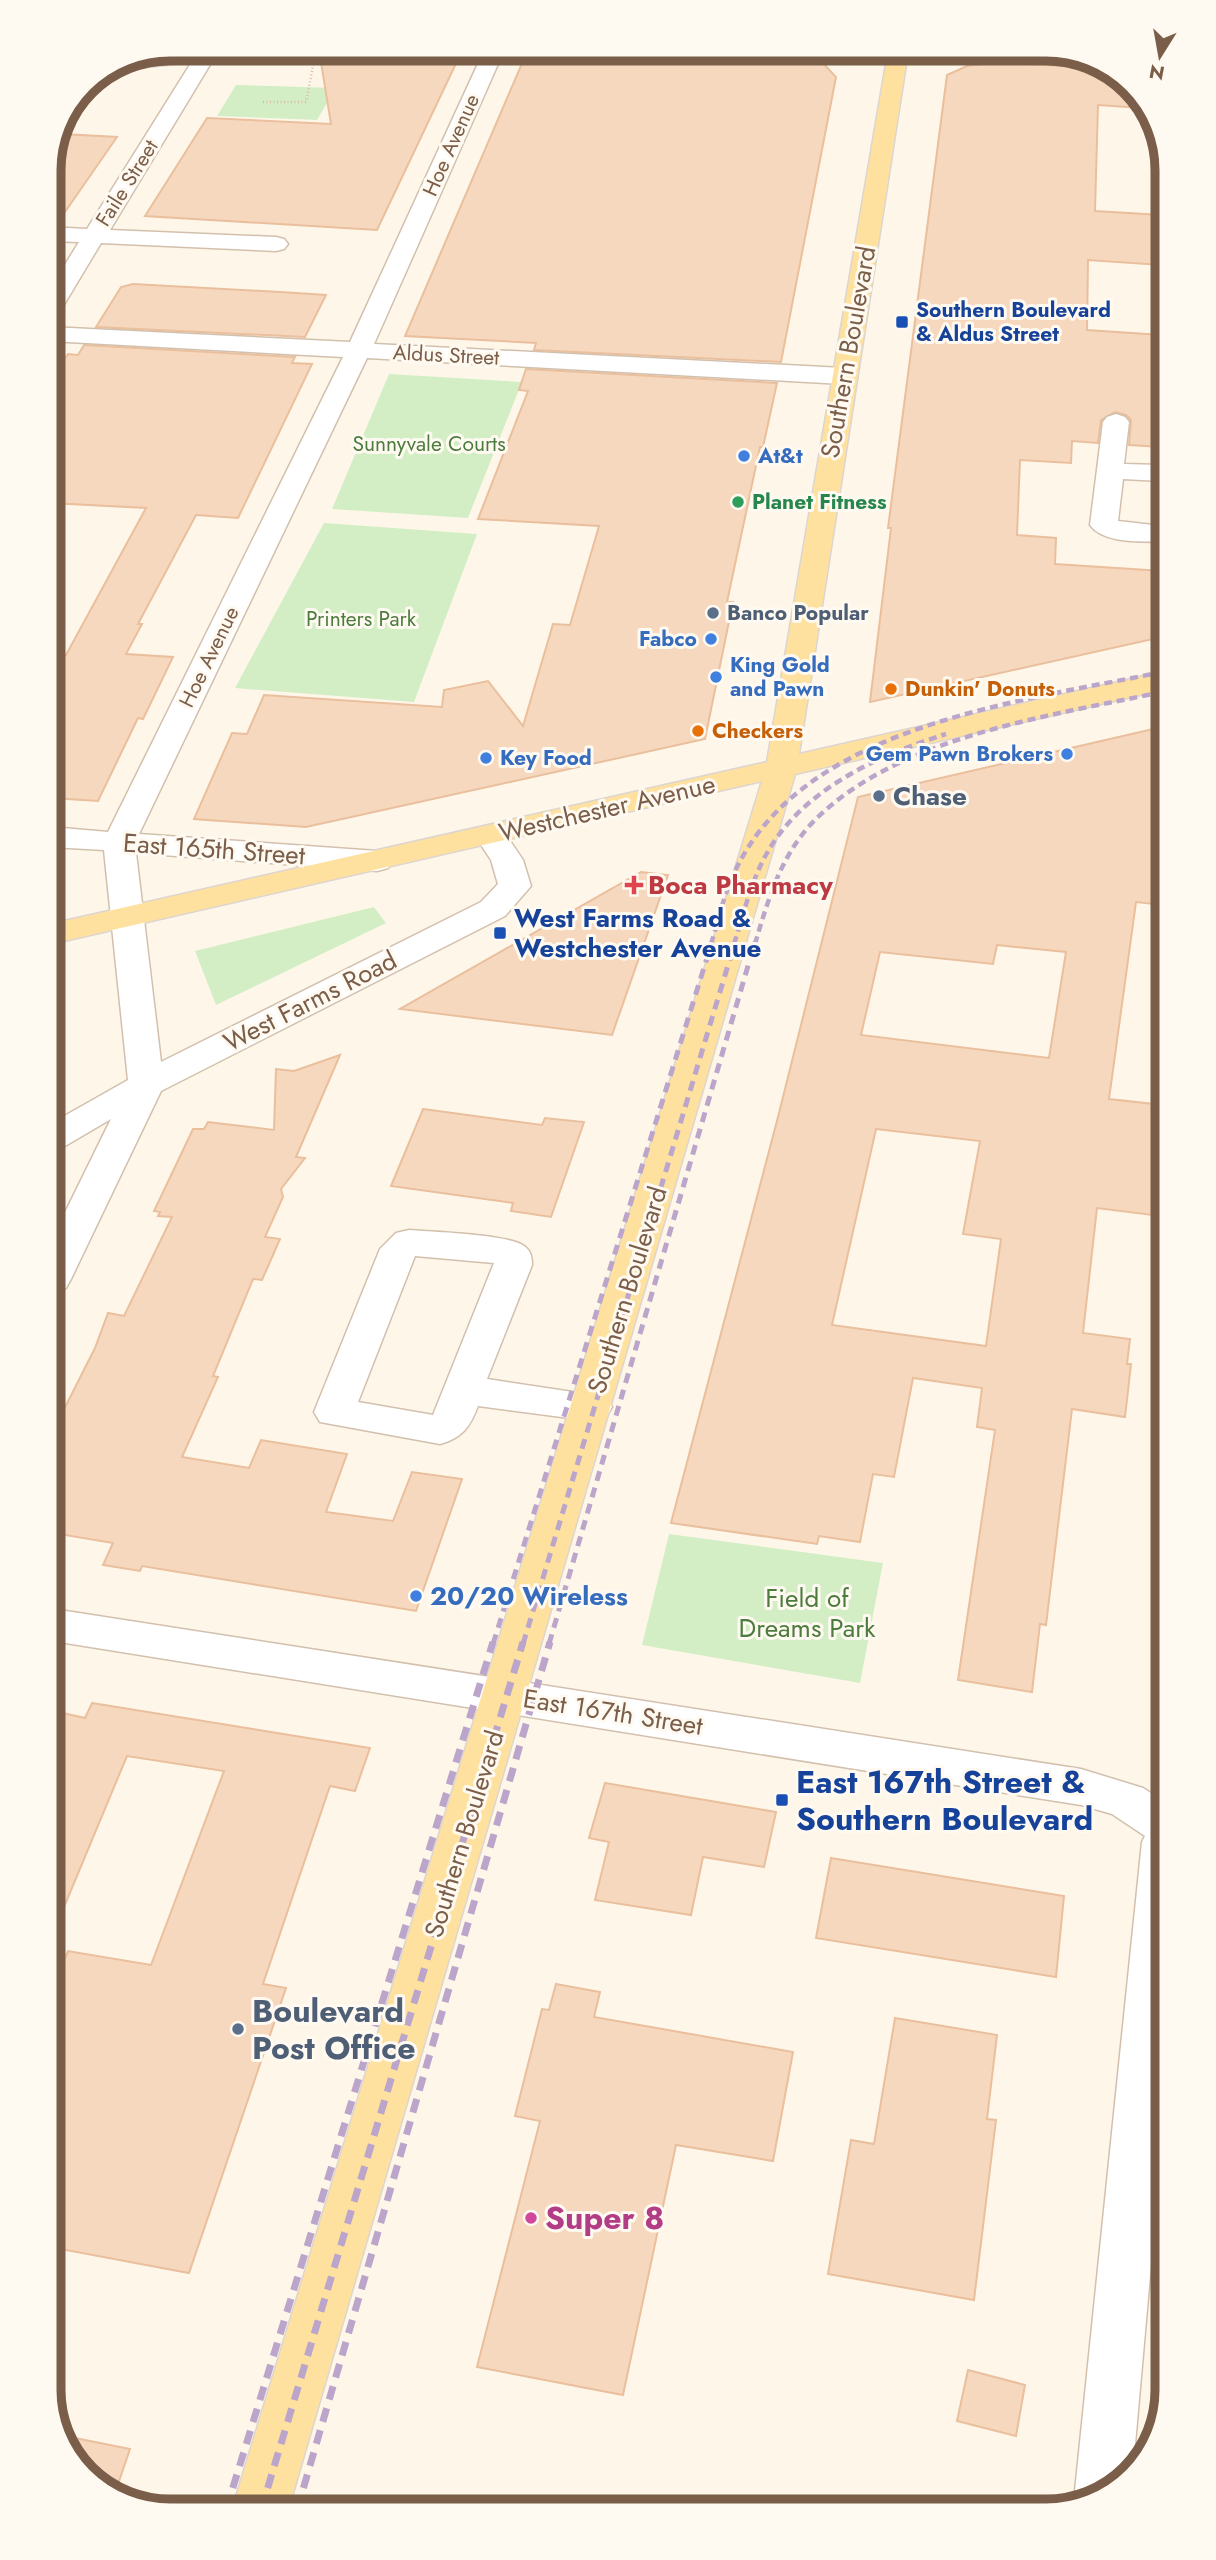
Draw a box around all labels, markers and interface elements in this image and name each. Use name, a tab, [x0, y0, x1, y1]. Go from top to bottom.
north arrow	[1125, 21, 1195, 91]
text: N	[1147, 58, 1167, 87]
street label: Hoe Avenue	[415, 89, 487, 201]
street label: Faile Street	[88, 134, 166, 232]
street label: Southern Boulevard	[811, 243, 885, 461]
place label: Southern Boulevard & Aldus Street	[916, 295, 1111, 349]
marker: Southern Boulevard & Aldus Street	[894, 314, 910, 330]
street label: Aldus Street	[392, 337, 500, 373]
park label: Sunnyvale Courts	[352, 429, 506, 459]
place label: At&t	[757, 441, 803, 471]
marker: At&t	[736, 448, 752, 464]
place label: Planet Fitness	[752, 487, 887, 517]
marker: Planet Fitness	[730, 494, 746, 510]
place label: Banco Popular	[727, 598, 869, 628]
street label: Hoe Avenue	[172, 601, 246, 713]
park label: Printers Park	[306, 604, 417, 634]
marker: Banco Popular	[705, 605, 721, 621]
place label: Fabco	[639, 624, 697, 654]
marker: Fabco	[703, 631, 719, 647]
place label: King Gold and Pawn	[730, 650, 830, 704]
marker: King Gold and Pawn	[708, 669, 724, 685]
place label: Dunkin' Donuts	[905, 674, 1055, 704]
marker: Dunkin' Donuts	[883, 681, 899, 697]
place label: Checkers	[712, 716, 804, 746]
marker: Checkers	[690, 723, 706, 739]
place label: Gem Pawn Brokers	[866, 739, 1053, 769]
place label: Key Food	[500, 743, 592, 773]
marker: Gem Pawn Brokers	[1059, 746, 1075, 762]
marker: Key Food	[478, 750, 494, 766]
street label: Westchester Avenue	[495, 765, 719, 851]
place label: Chase	[893, 777, 967, 815]
marker: Chase	[871, 788, 887, 804]
street label: East 165th Street	[122, 824, 307, 874]
place label: Boca Pharmacy	[648, 866, 833, 904]
marker: Boca Pharmacy	[626, 877, 642, 893]
place label: West Farms Road & Westchester Avenue	[514, 899, 762, 967]
marker: West Farms Road & Westchester Avenue	[492, 925, 508, 941]
street label: West Farms Road	[217, 941, 403, 1061]
street label: Southern Boulevard	[577, 1182, 677, 1398]
place label: 20/20 Wireless	[430, 1577, 628, 1615]
park label: Field of Dreams Park	[739, 1579, 876, 1647]
marker: 20/20 Wireless	[408, 1588, 424, 1604]
street label: East 167th Street	[520, 1679, 706, 1745]
street label: Southern Boulevard	[414, 1726, 514, 1942]
place label: East 167th Street & Southern Boulevard	[796, 1759, 1093, 1842]
marker: East 167th Street & Southern Boulevard	[774, 1792, 790, 1808]
place label: Boulevard Post Office	[252, 1988, 416, 2071]
marker: Boulevard Post Office	[230, 2021, 246, 2037]
place label: Super 8	[545, 2195, 664, 2241]
marker: Super 8	[523, 2210, 539, 2226]

